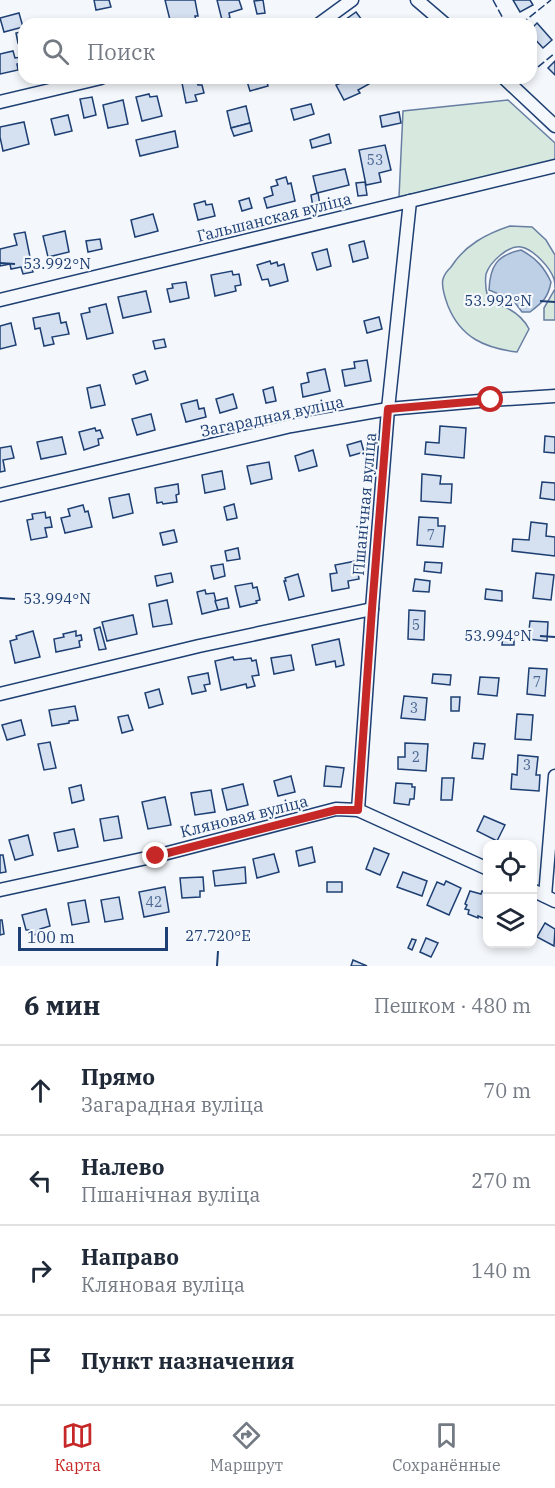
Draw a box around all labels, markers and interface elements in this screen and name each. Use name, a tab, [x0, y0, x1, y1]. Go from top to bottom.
search box	[18, 18, 537, 84]
icon: search	[39, 35, 72, 68]
text: Поиск	[87, 37, 155, 66]
house number: 53	[367, 151, 383, 169]
street label: Гальшанская вуліца	[195, 188, 354, 246]
text: 53.992°N	[23, 254, 91, 273]
text: 53.992°N	[464, 291, 532, 310]
route start	[477, 386, 503, 412]
street label: Загарадная вуліца	[198, 391, 346, 441]
street label: Пшанічная вуліца	[348, 431, 380, 576]
house number: 7	[427, 526, 435, 544]
text: 53.994°N	[23, 589, 91, 608]
house number: 5	[412, 616, 420, 634]
text: 53.994°N	[464, 626, 532, 645]
house number: 7	[533, 673, 541, 691]
house number: 3	[410, 699, 418, 717]
house number: 2	[412, 748, 420, 766]
house number: 3	[523, 756, 531, 774]
street label: Кляновая вуліца	[178, 790, 310, 842]
map controls	[483, 840, 537, 948]
button: locate	[483, 840, 537, 894]
route end	[142, 842, 168, 868]
house number: 42	[146, 893, 162, 911]
button: layers	[483, 894, 537, 948]
scale bar	[18, 924, 168, 952]
text: 27.720°E	[185, 926, 251, 945]
text: 100 m	[27, 927, 75, 947]
text: 6 мин	[24, 988, 100, 1022]
text: Пешком · 480 m	[374, 992, 531, 1019]
text: Прямо	[81, 1062, 155, 1091]
icon: ahead	[24, 1074, 57, 1107]
text: 70 m	[483, 1077, 531, 1104]
text: Загарадная вуліца	[81, 1091, 264, 1118]
text: Налево	[81, 1152, 165, 1181]
icon: left	[24, 1164, 57, 1197]
text: 270 m	[471, 1167, 531, 1194]
text: Пшанічная вуліца	[81, 1181, 260, 1208]
text: Направо	[81, 1242, 179, 1271]
icon: right	[24, 1254, 57, 1287]
text: 140 m	[471, 1257, 531, 1284]
text: Кляновая вуліца	[81, 1271, 245, 1298]
icon: arrive	[24, 1344, 57, 1377]
text: Пункт назначения	[81, 1346, 295, 1375]
tab: Карта	[54, 1419, 101, 1475]
tab: Маршрут	[210, 1419, 283, 1475]
tab: Сохранённые	[392, 1419, 500, 1475]

